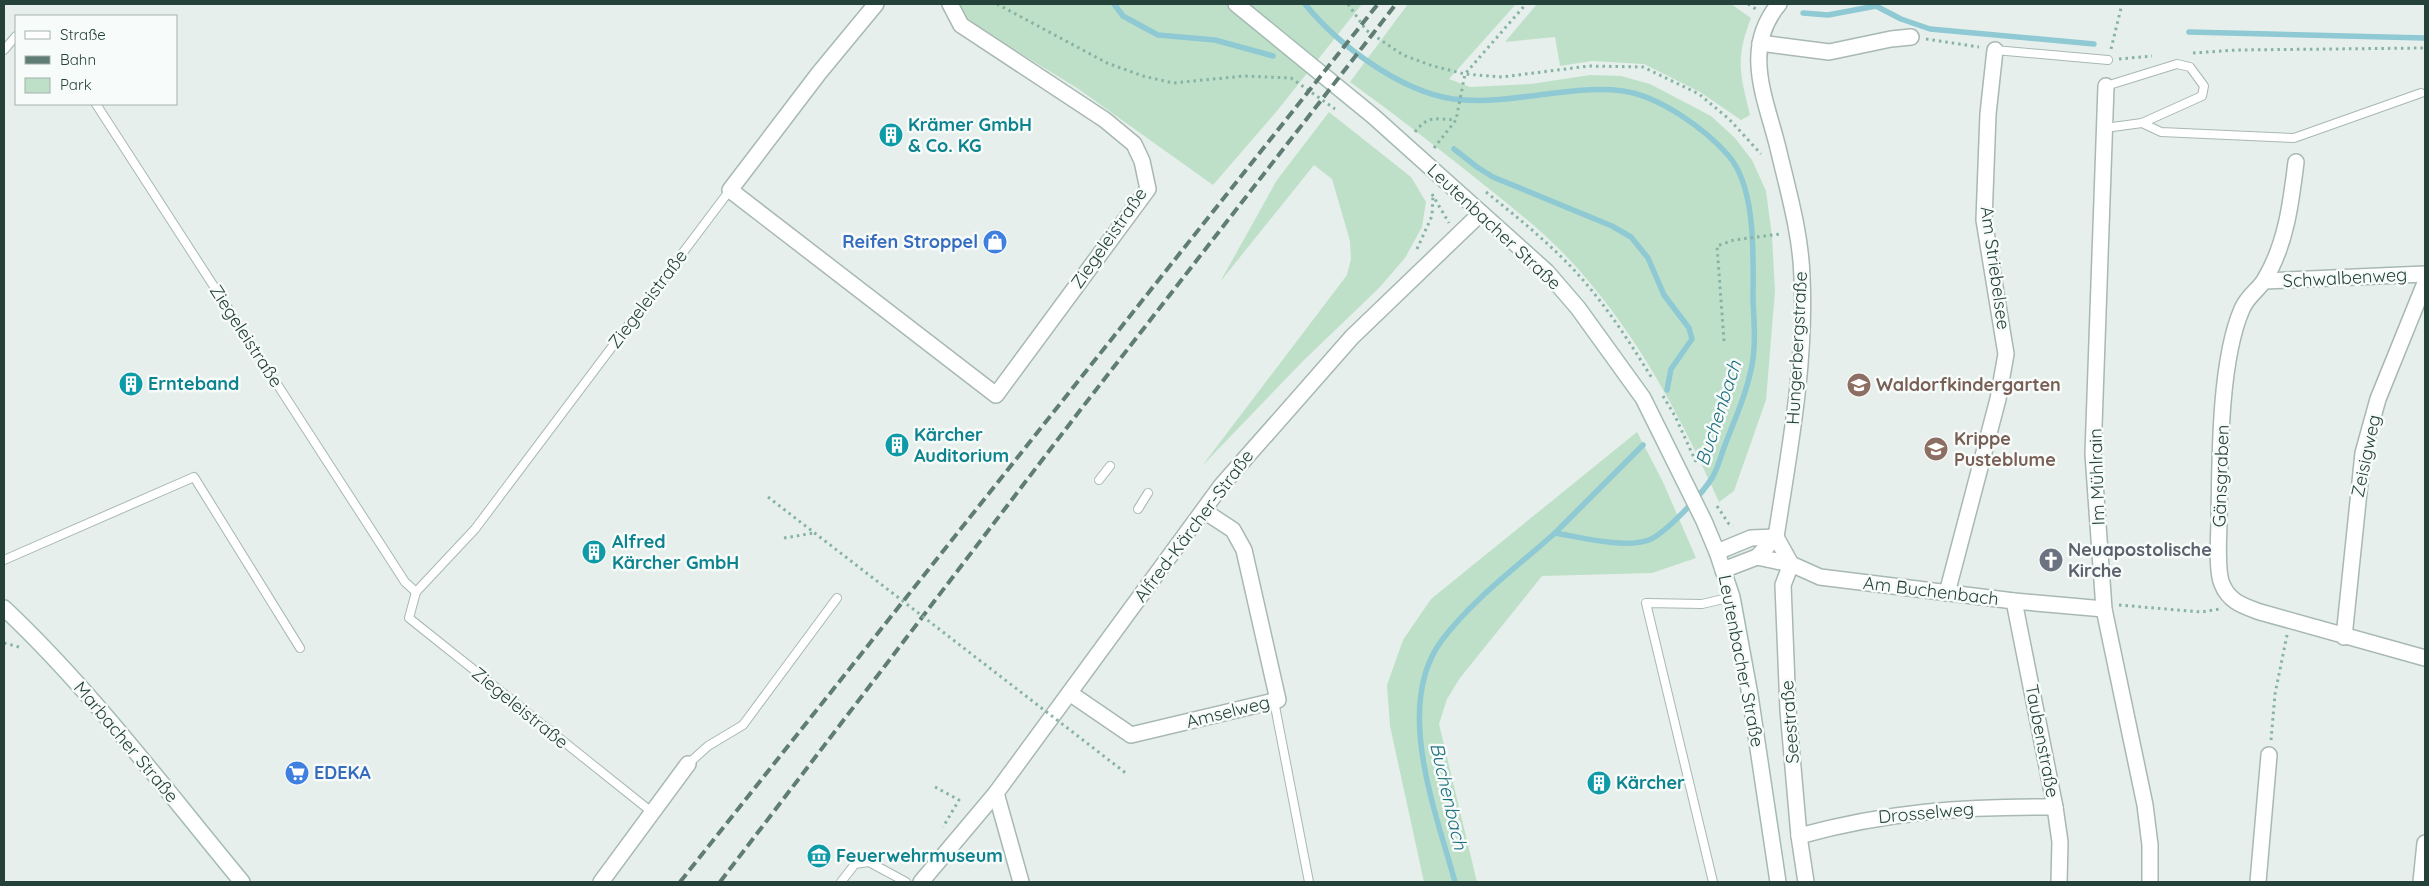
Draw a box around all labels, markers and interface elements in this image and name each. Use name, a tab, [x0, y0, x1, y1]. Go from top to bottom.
legend	[15, 15, 178, 105]
text: Straße	[60, 25, 106, 44]
text: Bahn	[60, 50, 96, 69]
text: Park	[60, 75, 92, 94]
place label: Krämer GmbH & Co. KG	[908, 113, 1032, 157]
building icon: Krämer GmbH & Co. KG	[878, 122, 904, 148]
street label: Leutenbacher Straße	[1423, 159, 1566, 295]
street label: Ziegeleistraße	[1065, 183, 1152, 293]
street label: Am Striebelsee	[1975, 205, 2016, 331]
shop icon: Reifen Stroppel	[982, 229, 1008, 255]
place label: Reifen Stroppel	[842, 230, 978, 253]
street label: Ziegeleistraße	[603, 245, 692, 353]
street label: Schwalbenweg	[2282, 263, 2408, 292]
street label: Hungerbergstraße	[1781, 271, 1812, 425]
street label: Ziegeleistraße	[205, 280, 288, 391]
water label: Buchenbach	[1690, 356, 1747, 469]
building icon: Ernteband	[118, 371, 144, 397]
place label: Ernteband	[148, 372, 239, 395]
school or university icon: Waldorfkindergarten	[1846, 372, 1872, 398]
place label: Waldorfkindergarten	[1876, 373, 2061, 396]
street label: Zeisigweg	[2346, 412, 2385, 499]
place label: Kärcher Auditorium	[914, 423, 1009, 467]
street label: Gänsgraben	[2207, 424, 2234, 528]
place label: Krippe Pusteblume	[1954, 427, 2056, 471]
street label: Im Mühlrain	[2083, 428, 2110, 526]
building icon: Kärcher Auditorium	[884, 432, 910, 458]
school or university icon: Krippe Pusteblume	[1923, 436, 1949, 462]
street label: Alfred-Kärcher-Straße	[1129, 445, 1258, 607]
place label: Alfred Kärcher GmbH	[612, 530, 739, 574]
place label: Neuapostolische Kirche	[2068, 538, 2212, 582]
building icon: Alfred Kärcher GmbH	[581, 539, 607, 565]
church icon: Neuapostolische Kirche	[2038, 547, 2064, 573]
street label: Am Buchenbach	[1862, 571, 2000, 610]
street label: Leutenbacher Straße	[1714, 573, 1769, 749]
street label: Ziegeleistraße	[467, 662, 573, 754]
street label: Marbacher Straße	[69, 676, 184, 807]
street label: Seestraße	[1775, 679, 1804, 765]
street label: Taubenstraße	[2020, 682, 2065, 799]
street label: Amselweg	[1184, 690, 1272, 733]
water label: Buchenbach	[1425, 740, 1473, 853]
supermarket icon: EDEKA	[284, 760, 310, 786]
place label: EDEKA	[314, 761, 371, 784]
building icon: Kärcher	[1586, 770, 1612, 796]
place label: Kärcher	[1616, 771, 1685, 794]
street label: Drosselweg	[1877, 797, 1975, 828]
museum icon: Feuerwehrmuseum	[806, 843, 832, 869]
place label: Feuerwehrmuseum	[836, 844, 1003, 867]

